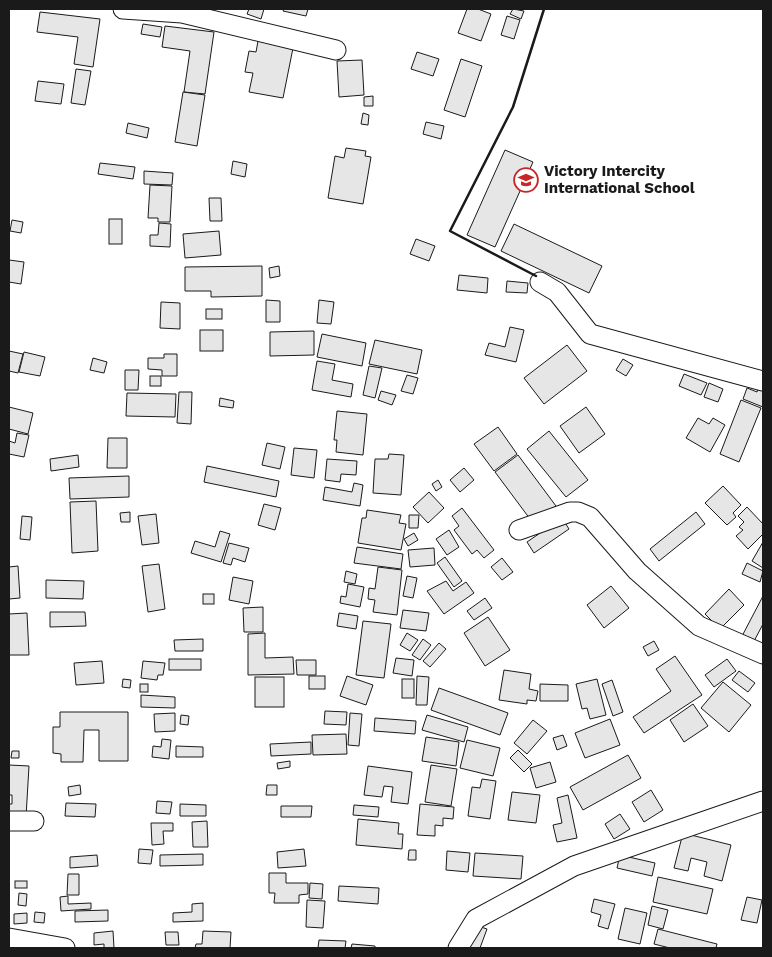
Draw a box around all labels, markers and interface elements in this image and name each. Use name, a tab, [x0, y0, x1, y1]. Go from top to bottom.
place label: Victory Intercity International School	[544, 162, 695, 197]
school or university icon: Victory Intercity International School	[513, 167, 539, 193]

